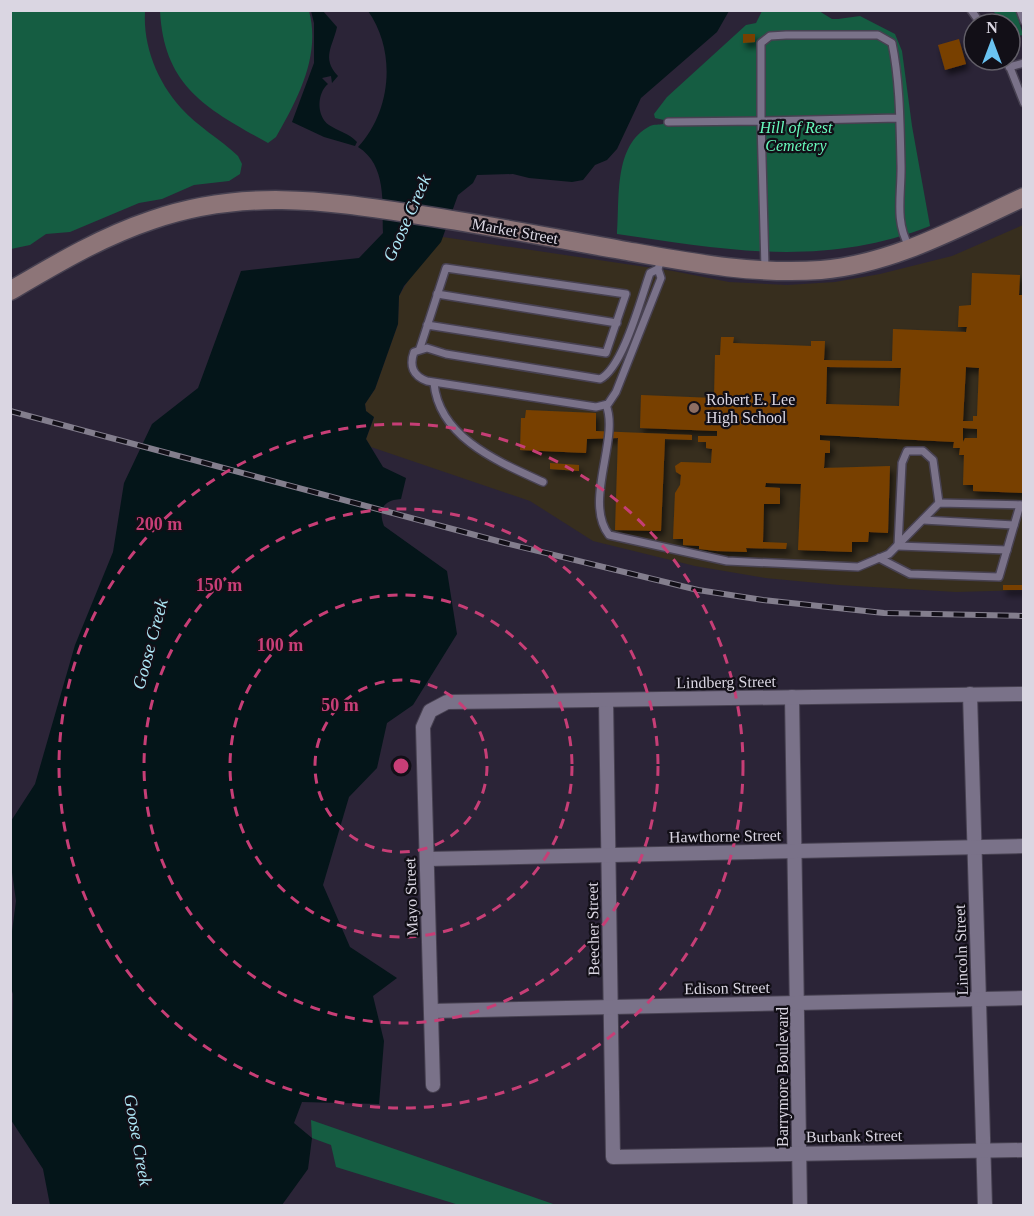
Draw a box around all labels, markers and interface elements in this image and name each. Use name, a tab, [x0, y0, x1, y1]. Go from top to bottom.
north arrow	[962, 12, 1022, 72]
text: N	[986, 19, 998, 36]
park label: Hill of Rest Cemetery	[759, 119, 833, 155]
water label: Goose Creek	[379, 171, 435, 264]
street label: Market Street	[470, 215, 560, 247]
place label: Robert E. Lee High School	[706, 391, 795, 427]
marker: Robert E. Lee High School	[687, 401, 701, 415]
text: 200 m	[136, 514, 182, 534]
text: 150 m	[196, 575, 242, 595]
water label: Goose Creek	[128, 596, 172, 691]
text: 100 m	[257, 635, 303, 655]
street label: Lindberg Street	[676, 673, 777, 692]
text: 50 m	[321, 695, 359, 715]
centre of rings	[391, 756, 411, 776]
street label: Hawthorne Street	[669, 827, 782, 845]
street label: Mayo Street	[401, 857, 422, 937]
street label: Beecher Street	[584, 881, 602, 976]
street label: Lincoln Street	[951, 904, 971, 996]
street label: Edison Street	[684, 979, 771, 997]
street label: Barrymore Boulevard	[774, 1007, 792, 1147]
water label: Goose Creek	[120, 1093, 156, 1188]
street label: Burbank Street	[806, 1127, 903, 1145]

